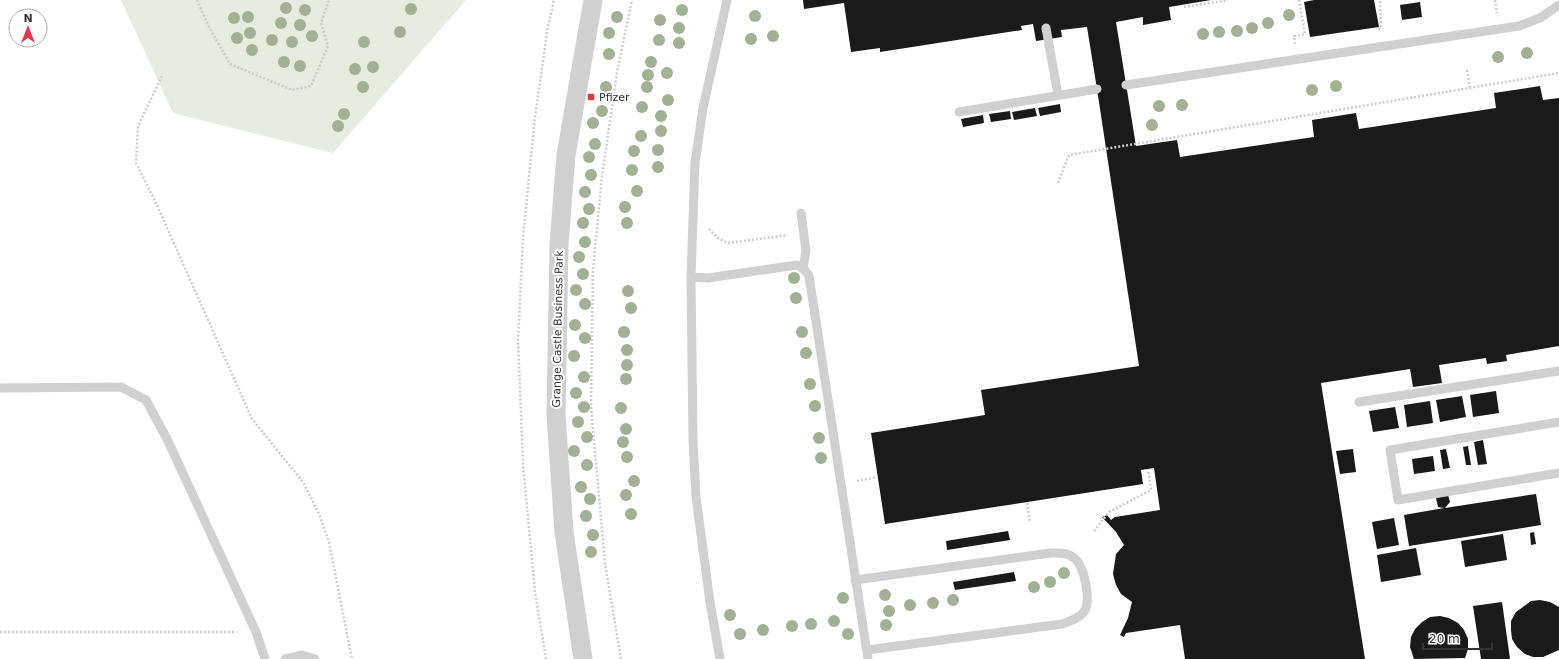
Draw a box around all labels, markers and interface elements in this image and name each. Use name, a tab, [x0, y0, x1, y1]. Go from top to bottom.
north arrow	[8, 8, 48, 48]
text: N	[23, 12, 33, 25]
place label: Pfizer	[599, 91, 630, 104]
marker: Pfizer	[586, 92, 596, 102]
street label: Grange Castle Business Park	[550, 249, 566, 408]
scale bar	[1423, 625, 1492, 651]
text: 20 m	[1429, 632, 1460, 646]

